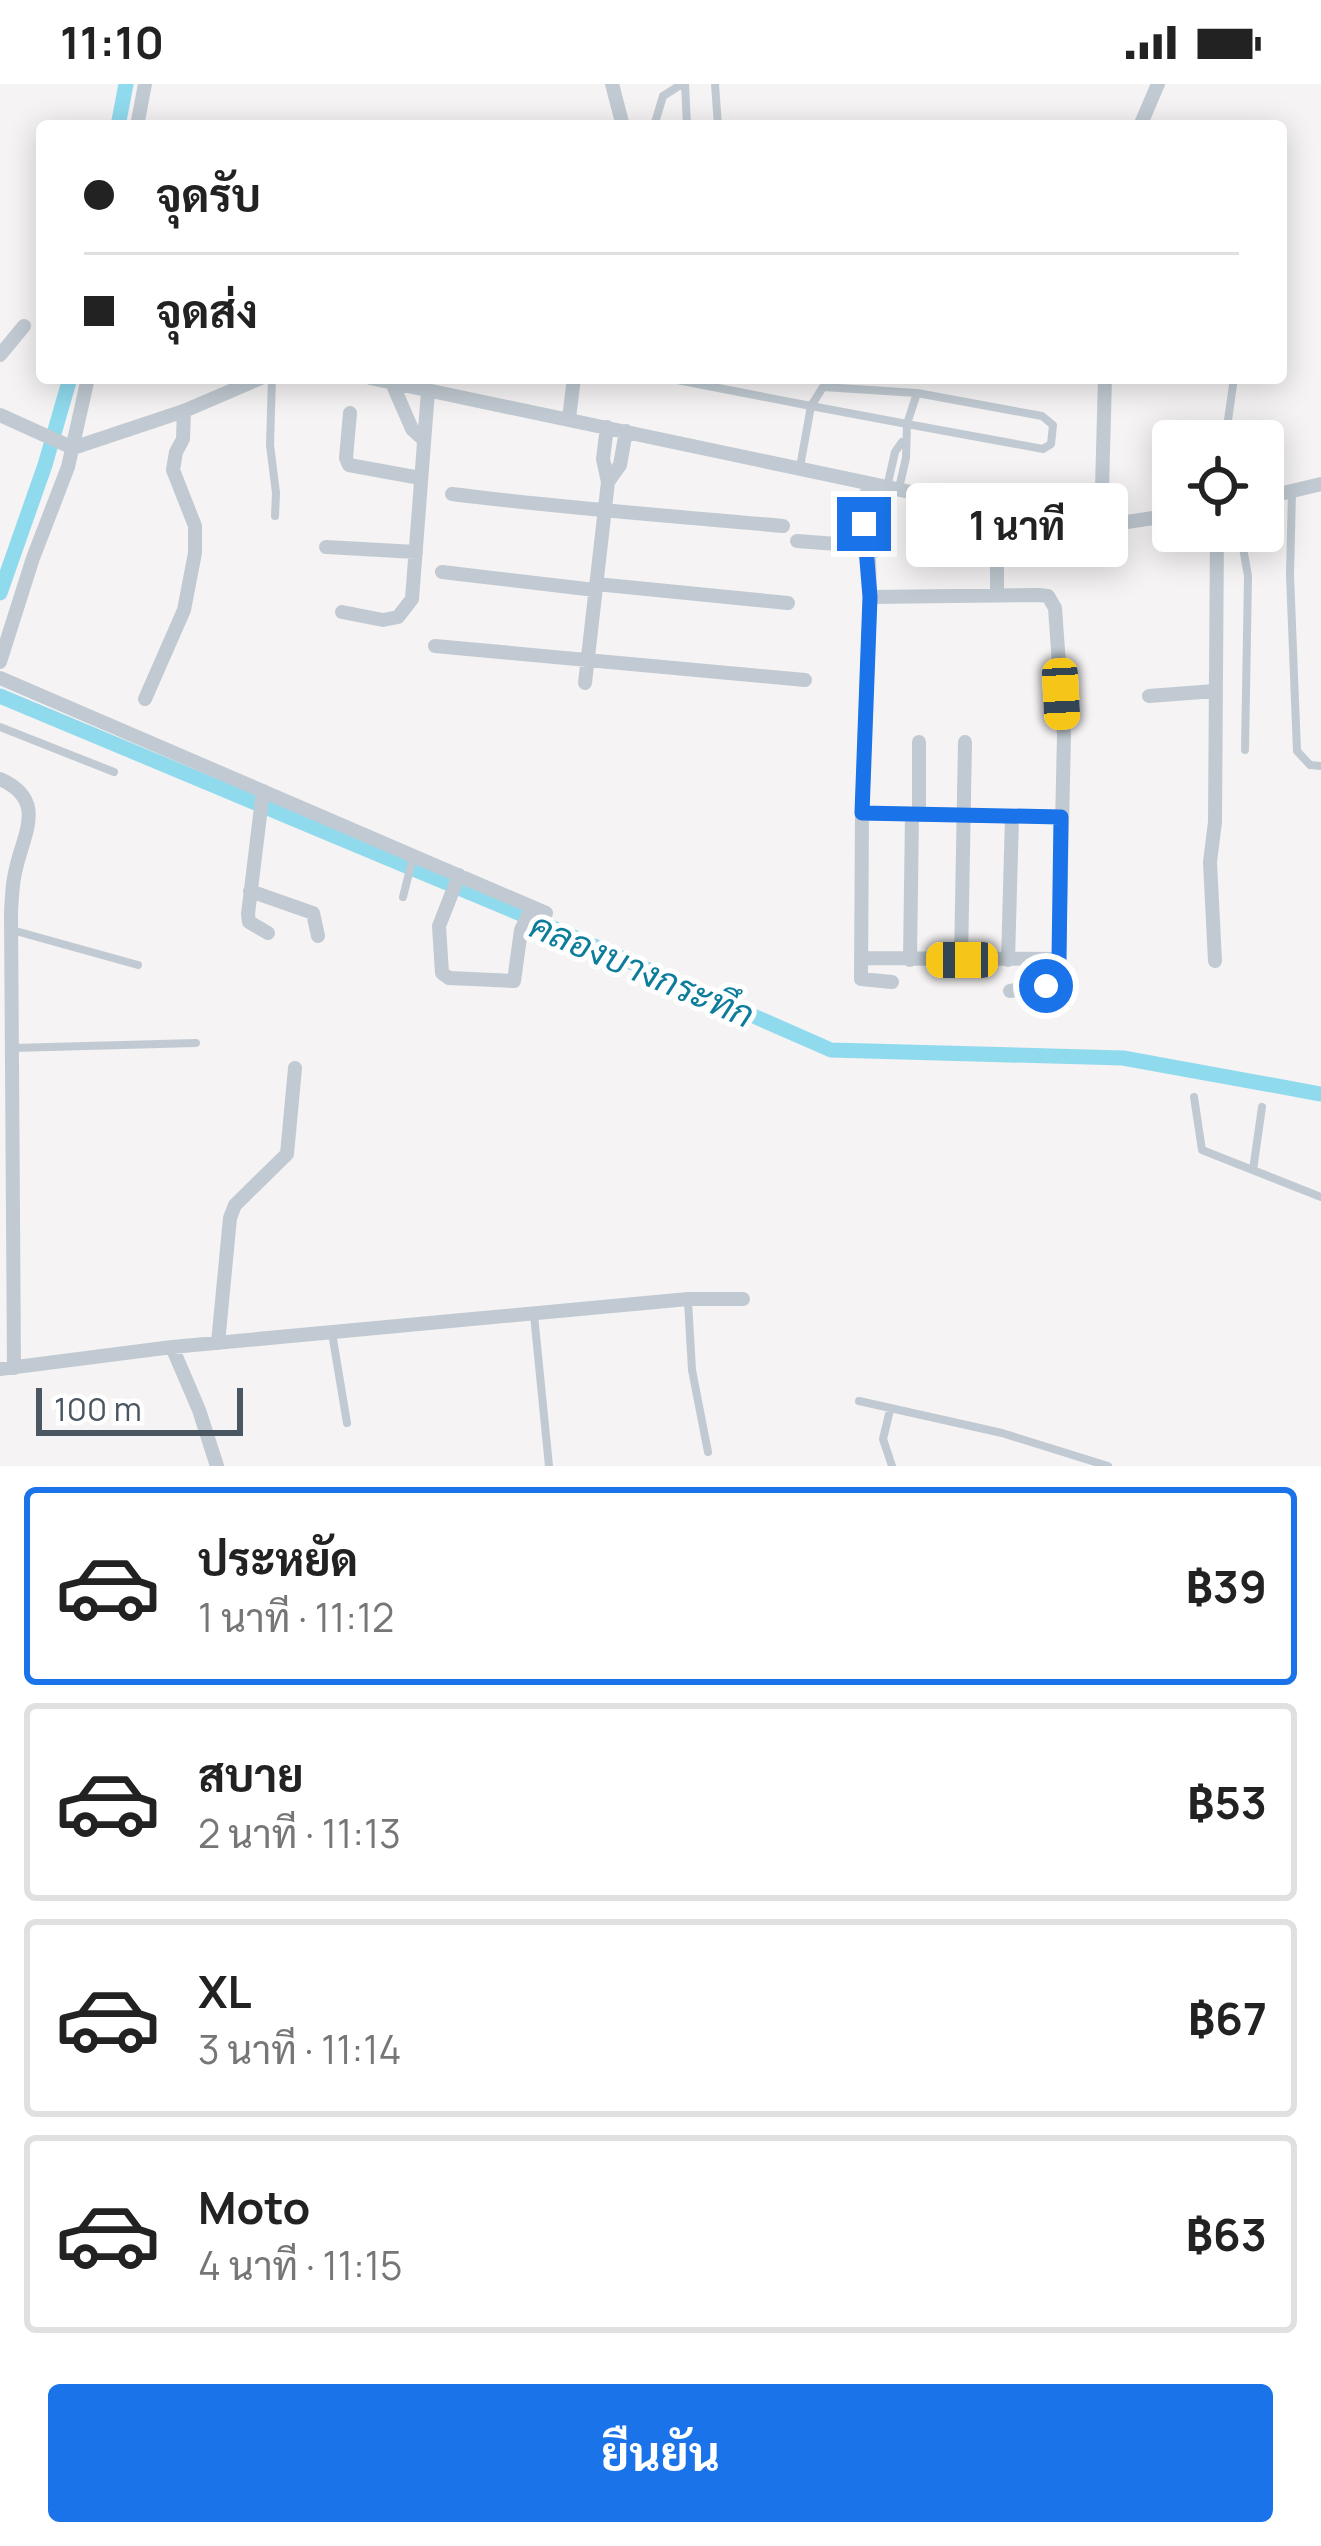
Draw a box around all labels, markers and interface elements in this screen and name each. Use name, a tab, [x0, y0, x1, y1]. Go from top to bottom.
text: 11:10	[60, 11, 164, 73]
text: จุดรับ	[156, 164, 261, 226]
text: จุดส่ง	[156, 280, 258, 342]
map controls	[1152, 420, 1284, 552]
button: locate	[1152, 420, 1284, 552]
callout: 1 นาที	[906, 482, 1128, 566]
route end	[837, 497, 891, 551]
text: 1 นาที	[969, 498, 1065, 552]
car	[1041, 657, 1081, 731]
water label: คลองบางกระทึก	[523, 900, 762, 1039]
car	[926, 942, 998, 978]
route start	[1019, 959, 1073, 1013]
scale bar	[36, 1382, 243, 1435]
text: 100 m	[54, 1386, 142, 1431]
text: ประหยัด	[198, 1528, 358, 1590]
icon: car	[54, 1532, 162, 1640]
text: ฿39	[1186, 1555, 1267, 1617]
text: 1 นาที · 11:12	[198, 1590, 394, 1644]
text: สบาย	[198, 1744, 304, 1806]
icon: car	[54, 1748, 162, 1856]
text: ฿53	[1187, 1771, 1267, 1833]
text: 2 นาที · 11:13	[198, 1806, 401, 1860]
text: XL	[198, 1960, 252, 2022]
icon: car	[54, 1964, 162, 2072]
text: ฿67	[1188, 1987, 1267, 2049]
text: 3 นาที · 11:14	[198, 2022, 401, 2076]
text: Moto	[198, 2176, 310, 2238]
icon: car	[54, 2180, 162, 2288]
text: ฿63	[1186, 2203, 1267, 2265]
text: 4 นาที · 11:15	[198, 2238, 402, 2292]
button: ยืนยัน	[48, 2384, 1273, 2522]

